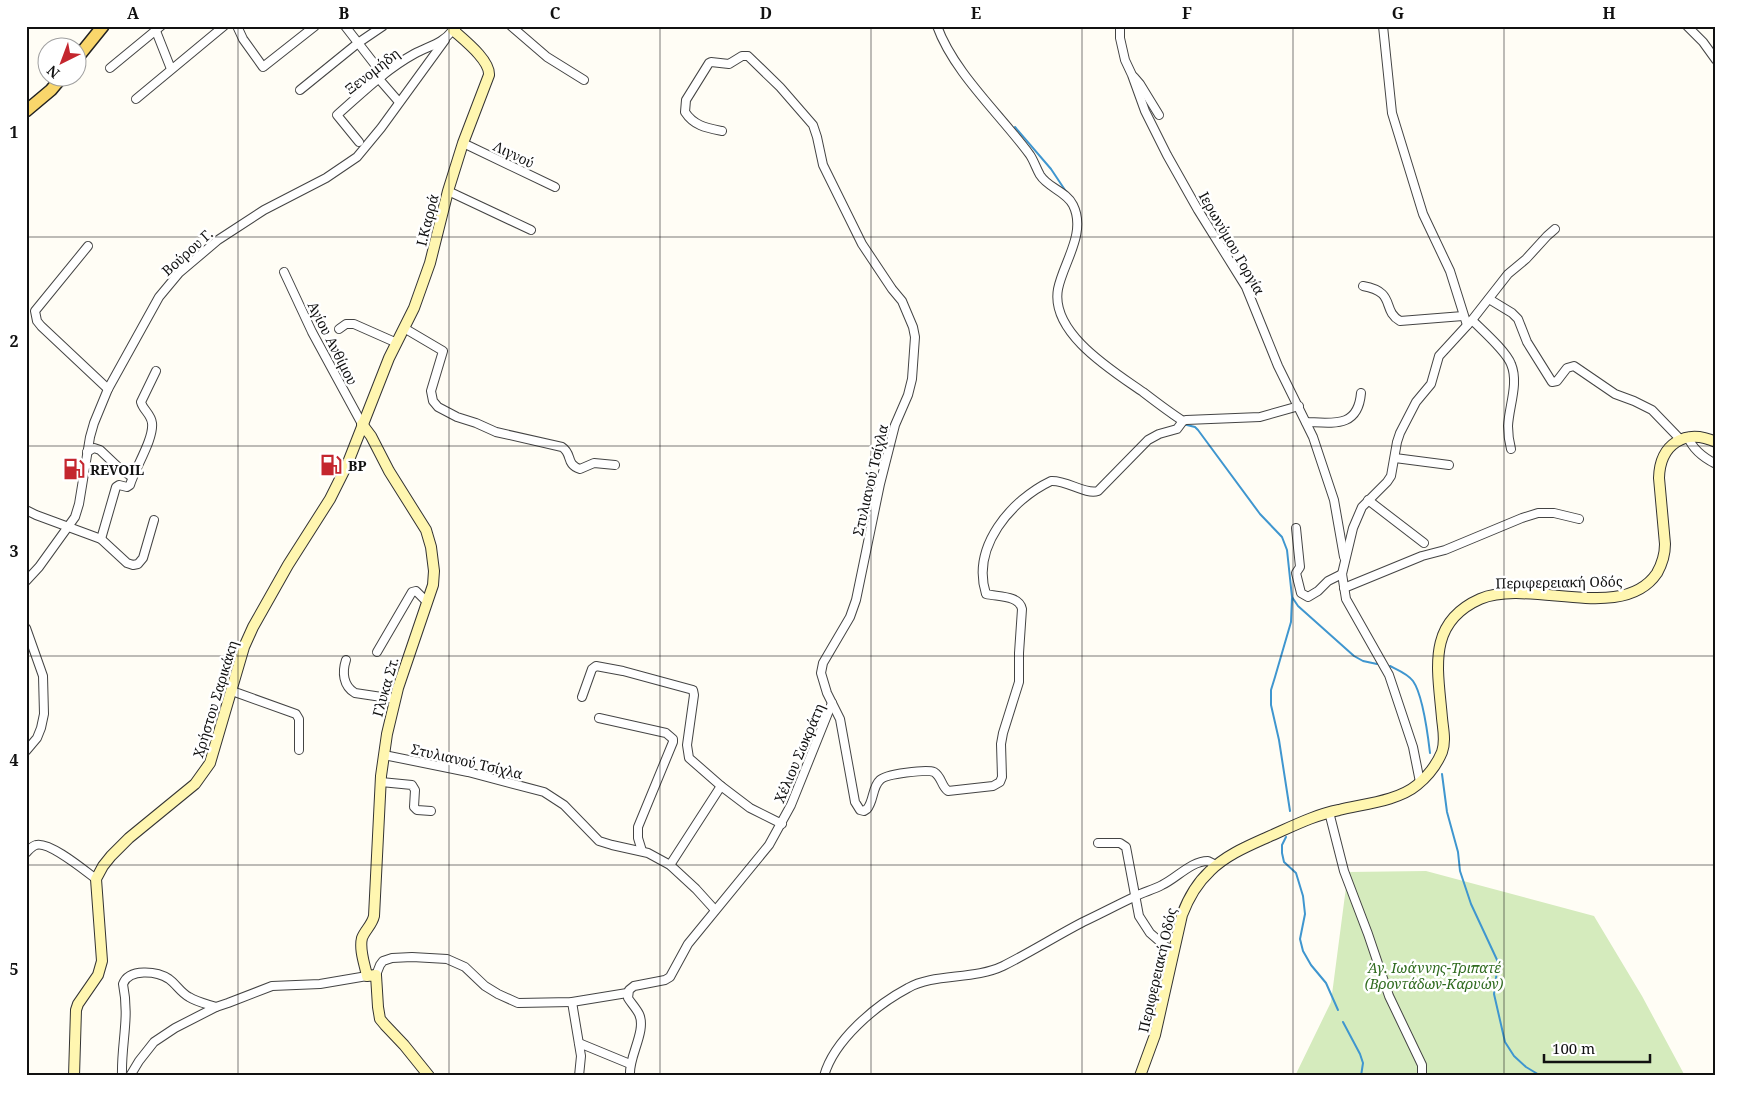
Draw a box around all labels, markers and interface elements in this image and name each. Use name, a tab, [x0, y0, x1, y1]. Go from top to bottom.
text: A	[127, 2, 140, 24]
text: B	[339, 2, 350, 24]
text: C	[550, 2, 561, 24]
text: D	[760, 2, 772, 24]
text: E	[971, 2, 981, 24]
text: F	[1182, 2, 1192, 24]
text: G	[1392, 2, 1404, 24]
text: H	[1602, 2, 1616, 24]
north arrow	[38, 38, 88, 88]
street label: Ξενομήδη	[341, 44, 403, 98]
text: N	[43, 61, 63, 83]
text: 1	[9, 121, 19, 143]
street label: Λιγνού	[490, 136, 538, 172]
street label: Ιερωνύμου Γοργία	[1195, 188, 1269, 298]
street label: Ι.Καρρά	[411, 192, 443, 248]
street label: Βούρου Γ.	[158, 224, 216, 280]
street label: Αγίου Ανθίμου	[304, 298, 362, 388]
text: 2	[9, 330, 19, 352]
street label: Στυλιανού Τσίχλα	[848, 422, 892, 538]
fuel station icon: BP	[318, 452, 344, 478]
fuel station icon: REVOIL	[61, 456, 87, 482]
place label: BP	[348, 456, 366, 475]
place label: REVOIL	[90, 460, 144, 479]
text: 3	[9, 540, 19, 562]
street label: Περιφερειακή Οδός	[1495, 571, 1623, 593]
street label: Χρήστου Σαρικάκη	[188, 638, 242, 760]
street label: Γλυκα Στ.	[367, 655, 403, 719]
street label: Χέλιου Σωκράτη	[769, 700, 829, 806]
street label: Στυλιανού Τσίχλα	[409, 739, 525, 783]
text: 4	[9, 749, 19, 771]
street label: Περιφερειακή Οδός	[1133, 906, 1181, 1034]
text: 5	[9, 958, 19, 980]
park label: Άγ. Ιωάννης-Τριπατέ (Βροντάδων-Καρυών)	[1365, 958, 1504, 993]
scale bar	[1544, 1032, 1651, 1064]
text: 100 m	[1552, 1038, 1595, 1058]

